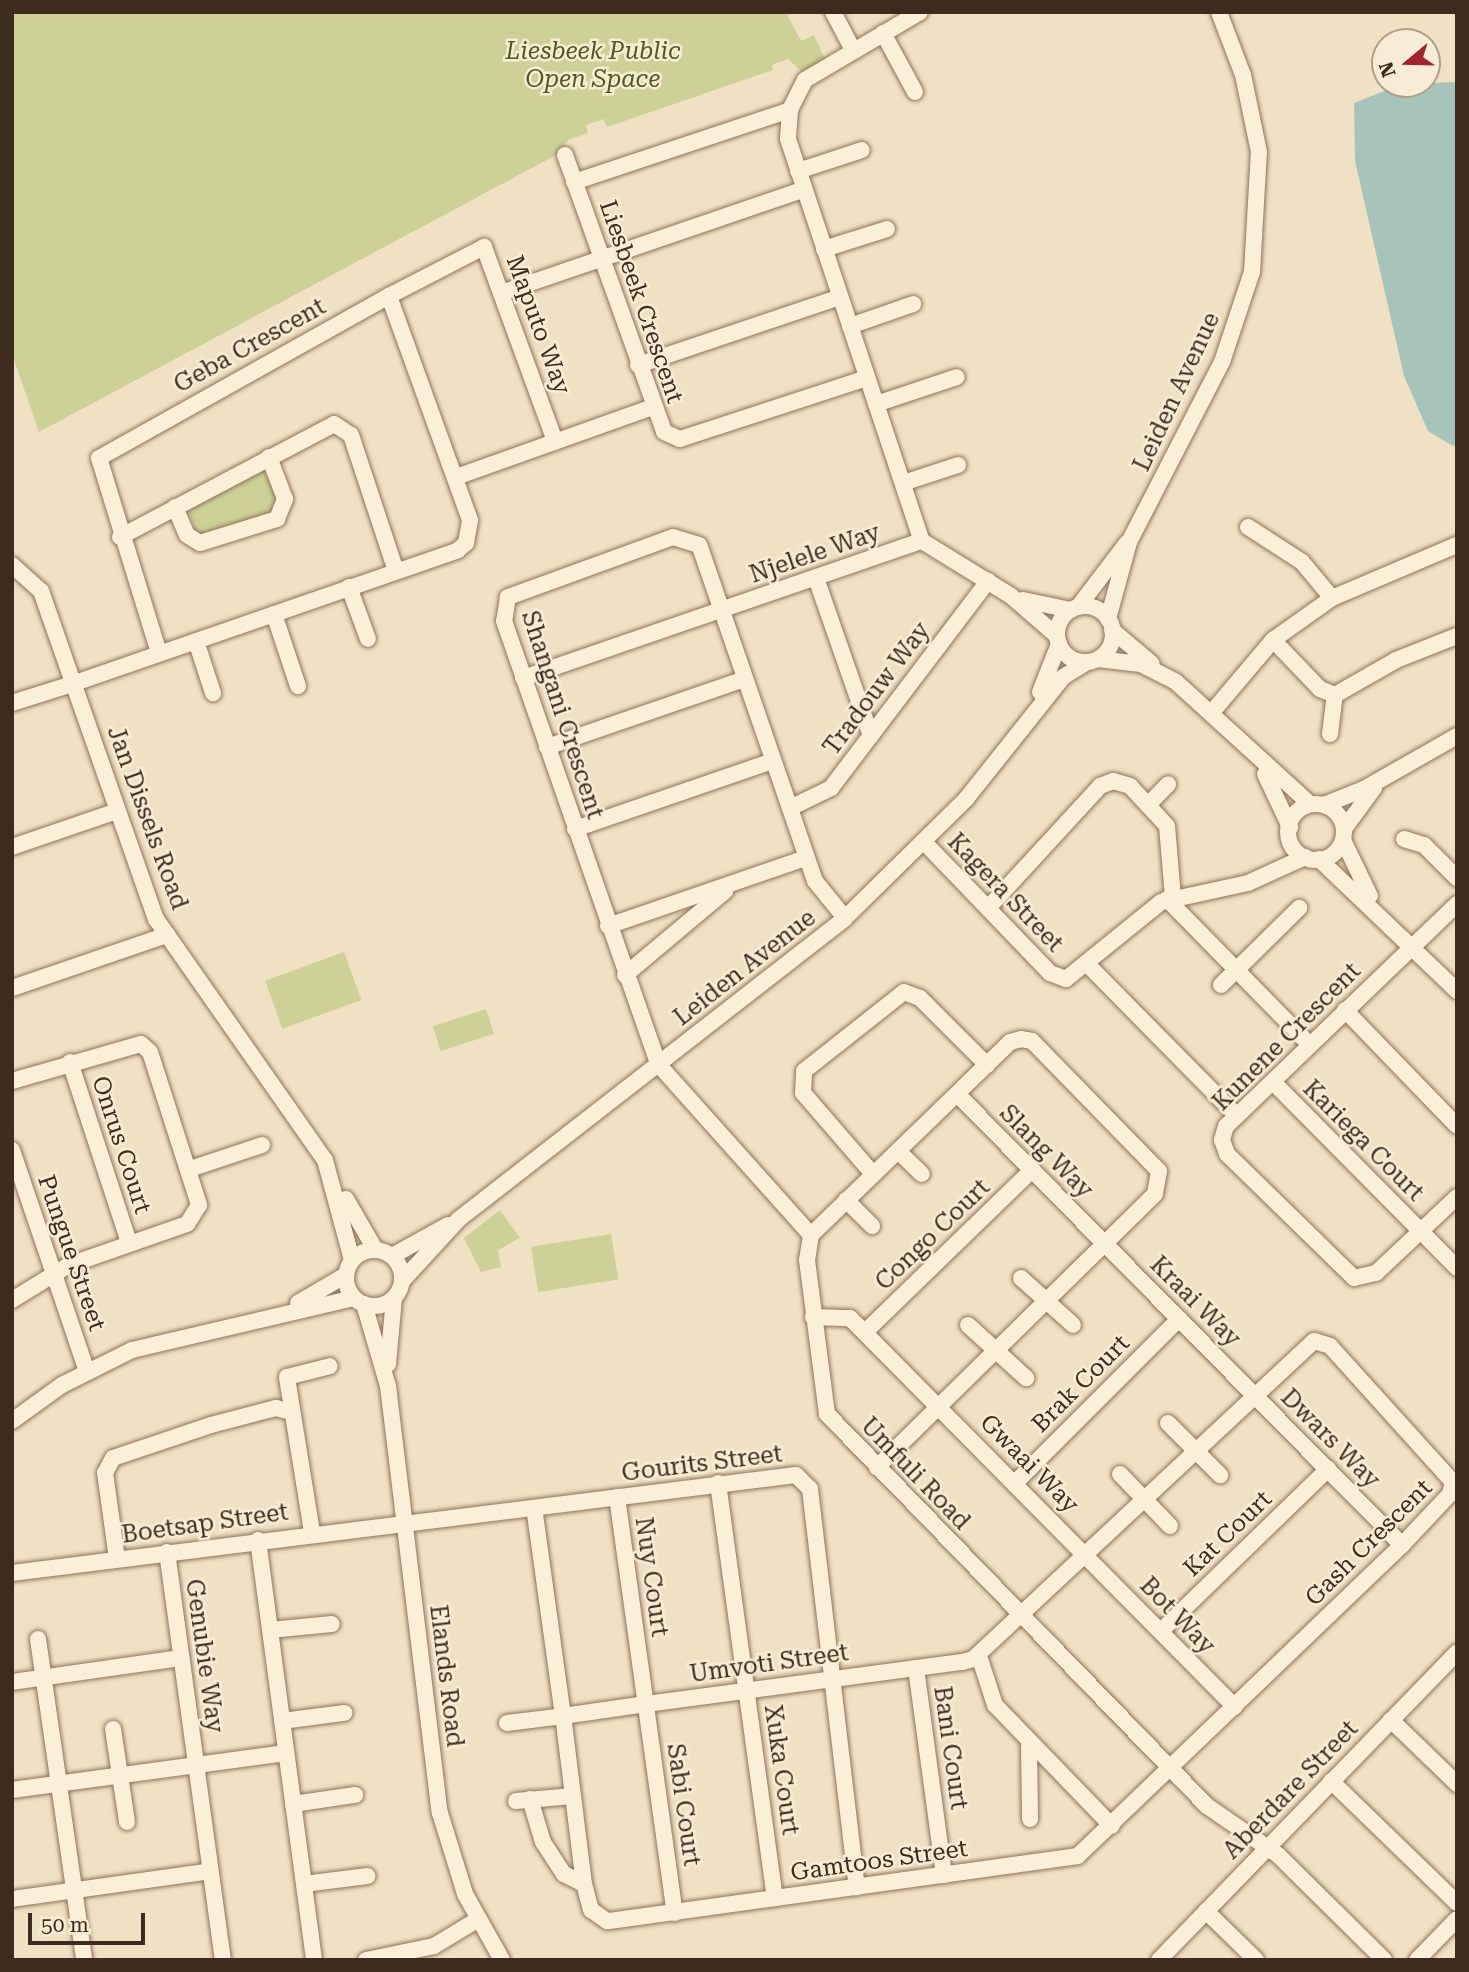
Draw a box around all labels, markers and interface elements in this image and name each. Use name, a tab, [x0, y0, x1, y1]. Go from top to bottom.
north arrow	[1371, 28, 1441, 98]
park label: Liesbeek Public Open Space	[505, 38, 681, 94]
text: N	[1374, 59, 1401, 80]
street label: Liesbeek Crescent	[593, 197, 689, 407]
street label: Maputo Way	[500, 252, 576, 398]
street label: Geba Crescent	[169, 292, 331, 400]
street label: Leiden Avenue	[1128, 308, 1226, 476]
street label: Njelele Way	[746, 518, 884, 590]
street label: Shangani Crescent	[515, 607, 609, 823]
street label: Tradouw Way	[818, 617, 936, 761]
street label: Jan Dissels Road	[100, 722, 194, 914]
street label: Kagera Street	[941, 828, 1069, 958]
street label: Leiden Avenue	[668, 904, 822, 1032]
street label: Kunene Crescent	[1207, 957, 1367, 1117]
street label: Onrus Court	[85, 1073, 157, 1217]
street label: Kariega Court	[1297, 1075, 1429, 1207]
street label: Slang Way	[993, 1099, 1099, 1205]
street label: Pungue Street	[31, 1171, 111, 1335]
street label: Congo Court	[870, 1173, 996, 1297]
street label: Kraai Way	[1144, 1251, 1246, 1353]
street label: Brak Court	[1026, 1329, 1136, 1439]
street label: Dwars Way	[1274, 1383, 1386, 1495]
street label: Gwaai Way	[974, 1409, 1084, 1519]
street label: Umfuli Road	[854, 1412, 976, 1536]
street label: Gourits Street	[620, 1440, 784, 1488]
street label: Gash Crescent	[1300, 1474, 1438, 1612]
street label: Kat Court	[1178, 1485, 1278, 1583]
street label: Boetsap Street	[120, 1498, 290, 1550]
street label: Nuy Court	[628, 1515, 674, 1639]
street label: Bot Way	[1133, 1572, 1221, 1660]
street label: Genubie Way	[179, 1577, 229, 1735]
street label: Elands Road	[423, 1603, 469, 1749]
street label: Umvoti Street	[688, 1639, 850, 1689]
street label: Bani Court	[927, 1684, 973, 1812]
street label: Xuka Court	[758, 1703, 804, 1837]
street label: Aberdare Street	[1218, 1715, 1364, 1865]
street label: Sabi Court	[660, 1742, 706, 1868]
street label: Gamtoos Street	[789, 1834, 969, 1888]
scale bar	[32, 1898, 149, 1942]
text: 50 m	[41, 1913, 89, 1937]

